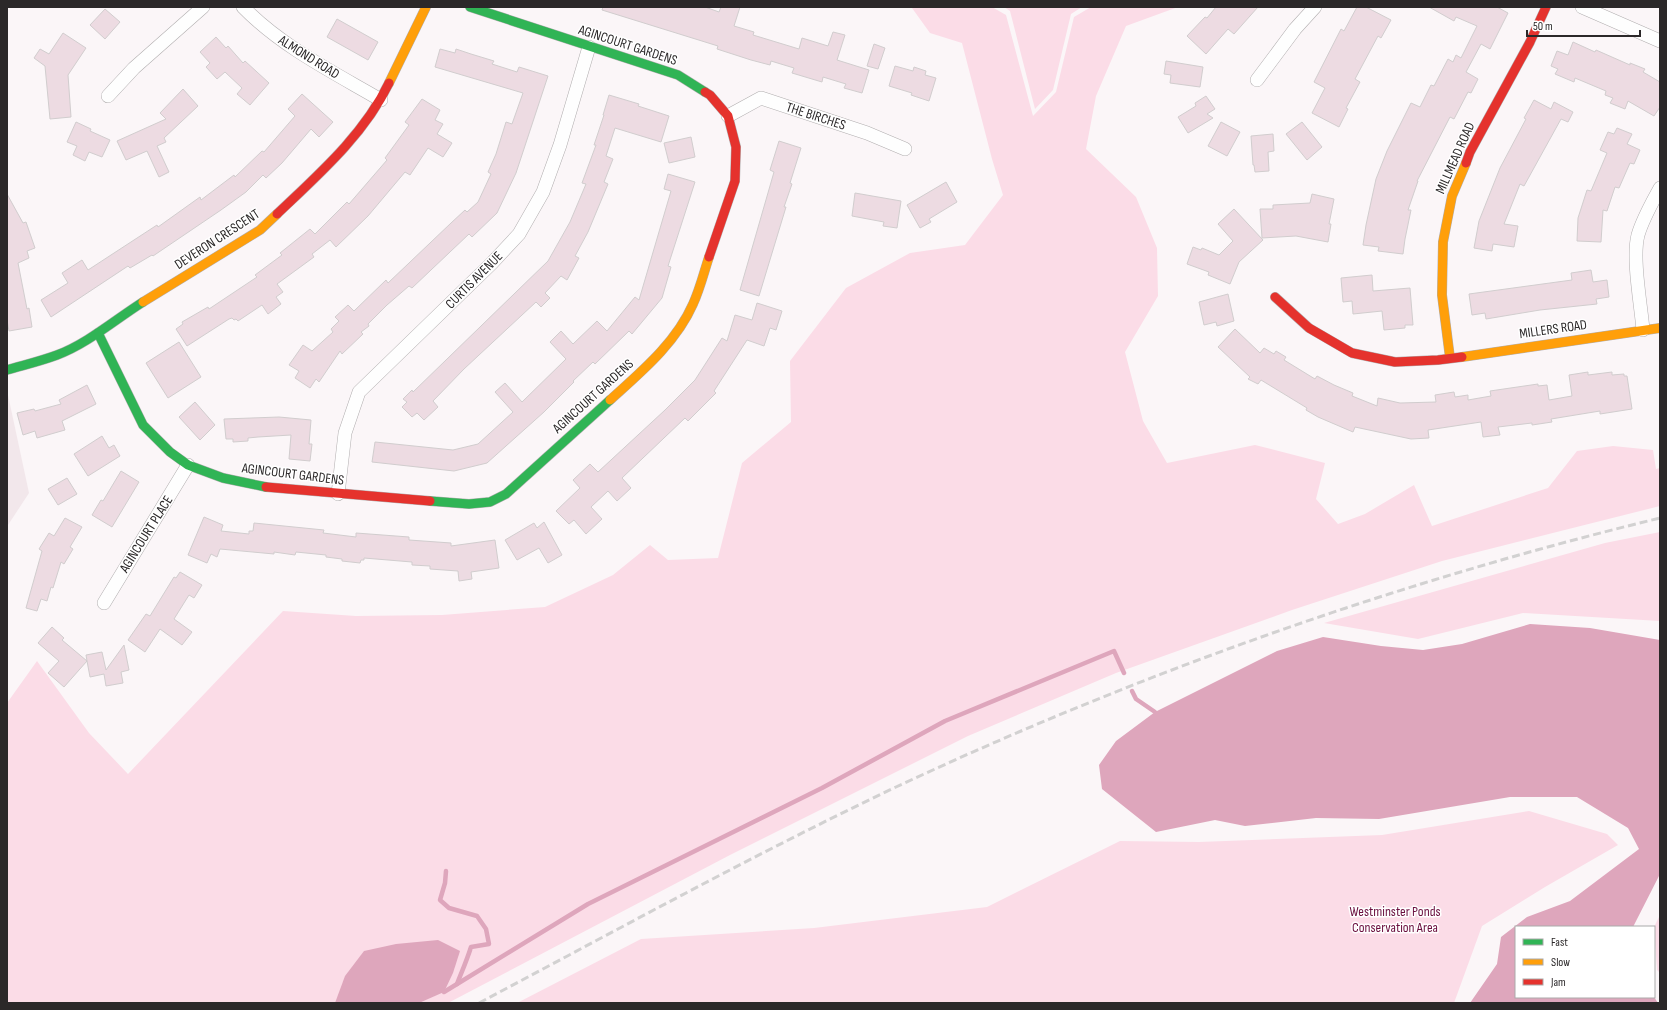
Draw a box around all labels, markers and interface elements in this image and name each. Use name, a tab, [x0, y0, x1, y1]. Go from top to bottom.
scale bar	[1527, 12, 1640, 38]
text: 50 m	[1533, 19, 1553, 34]
street label: AGINCOURT GARDENS	[576, 21, 680, 69]
street label: ALMOND ROAD	[275, 31, 343, 82]
street label: THE BIRCHES	[784, 98, 848, 134]
street label: MILLMEAD ROAD	[1432, 119, 1478, 196]
street label: DEVERON CRESCENT	[171, 205, 263, 273]
street label: CURTIS AVENUE	[442, 248, 506, 312]
street label: MILLERS ROAD	[1518, 316, 1588, 342]
street label: AGINCOURT GARDENS	[548, 355, 637, 437]
street label: AGINCOURT GARDENS	[240, 459, 345, 489]
street label: AGINCOURT PLACE	[115, 492, 176, 576]
park label: Westminster Ponds Conservation Area	[1349, 903, 1441, 936]
legend	[1515, 926, 1655, 998]
text: Fast	[1551, 935, 1568, 950]
text: Slow	[1551, 955, 1570, 970]
text: Jam	[1550, 975, 1566, 990]

